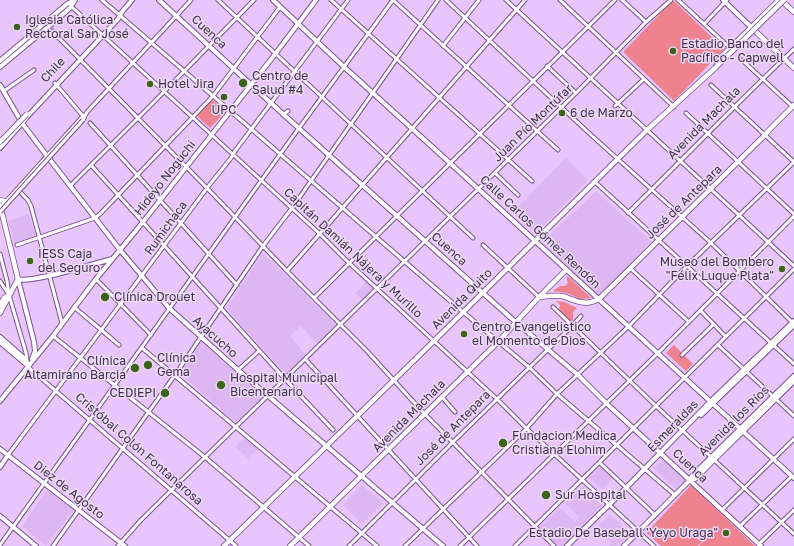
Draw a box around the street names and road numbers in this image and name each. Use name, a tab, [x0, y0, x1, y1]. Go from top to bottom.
street label: Cuenca	[188, 12, 230, 52]
street label: Chile	[38, 54, 68, 86]
street label: Juan Pío Montúfar	[490, 81, 576, 165]
street label: Avenida Machala	[665, 84, 743, 162]
street label: Hideyo Noguchi	[131, 138, 199, 218]
street label: José de Antepara	[643, 162, 725, 242]
street label: Calle Carlos Gómez Rendón	[477, 172, 603, 292]
street label: Capitán Damián Nájera y Murillo	[281, 185, 425, 321]
street label: Rumichaca	[142, 198, 190, 258]
street label: Cuenca	[428, 229, 470, 269]
street label: Avenida Quito	[429, 266, 495, 332]
street label: Ayacucho	[190, 313, 240, 361]
street label: Avenida Machala	[370, 377, 448, 455]
street label: Avenida los Ríos	[696, 383, 772, 459]
street label: José de Antepara	[413, 388, 493, 468]
street label: Cristóbal Colón Fontanarosa	[72, 390, 206, 508]
street label: Esmeraldas	[645, 397, 701, 455]
street label: Cuenca	[669, 446, 711, 486]
street label: Diez de Agosto	[31, 458, 107, 522]

